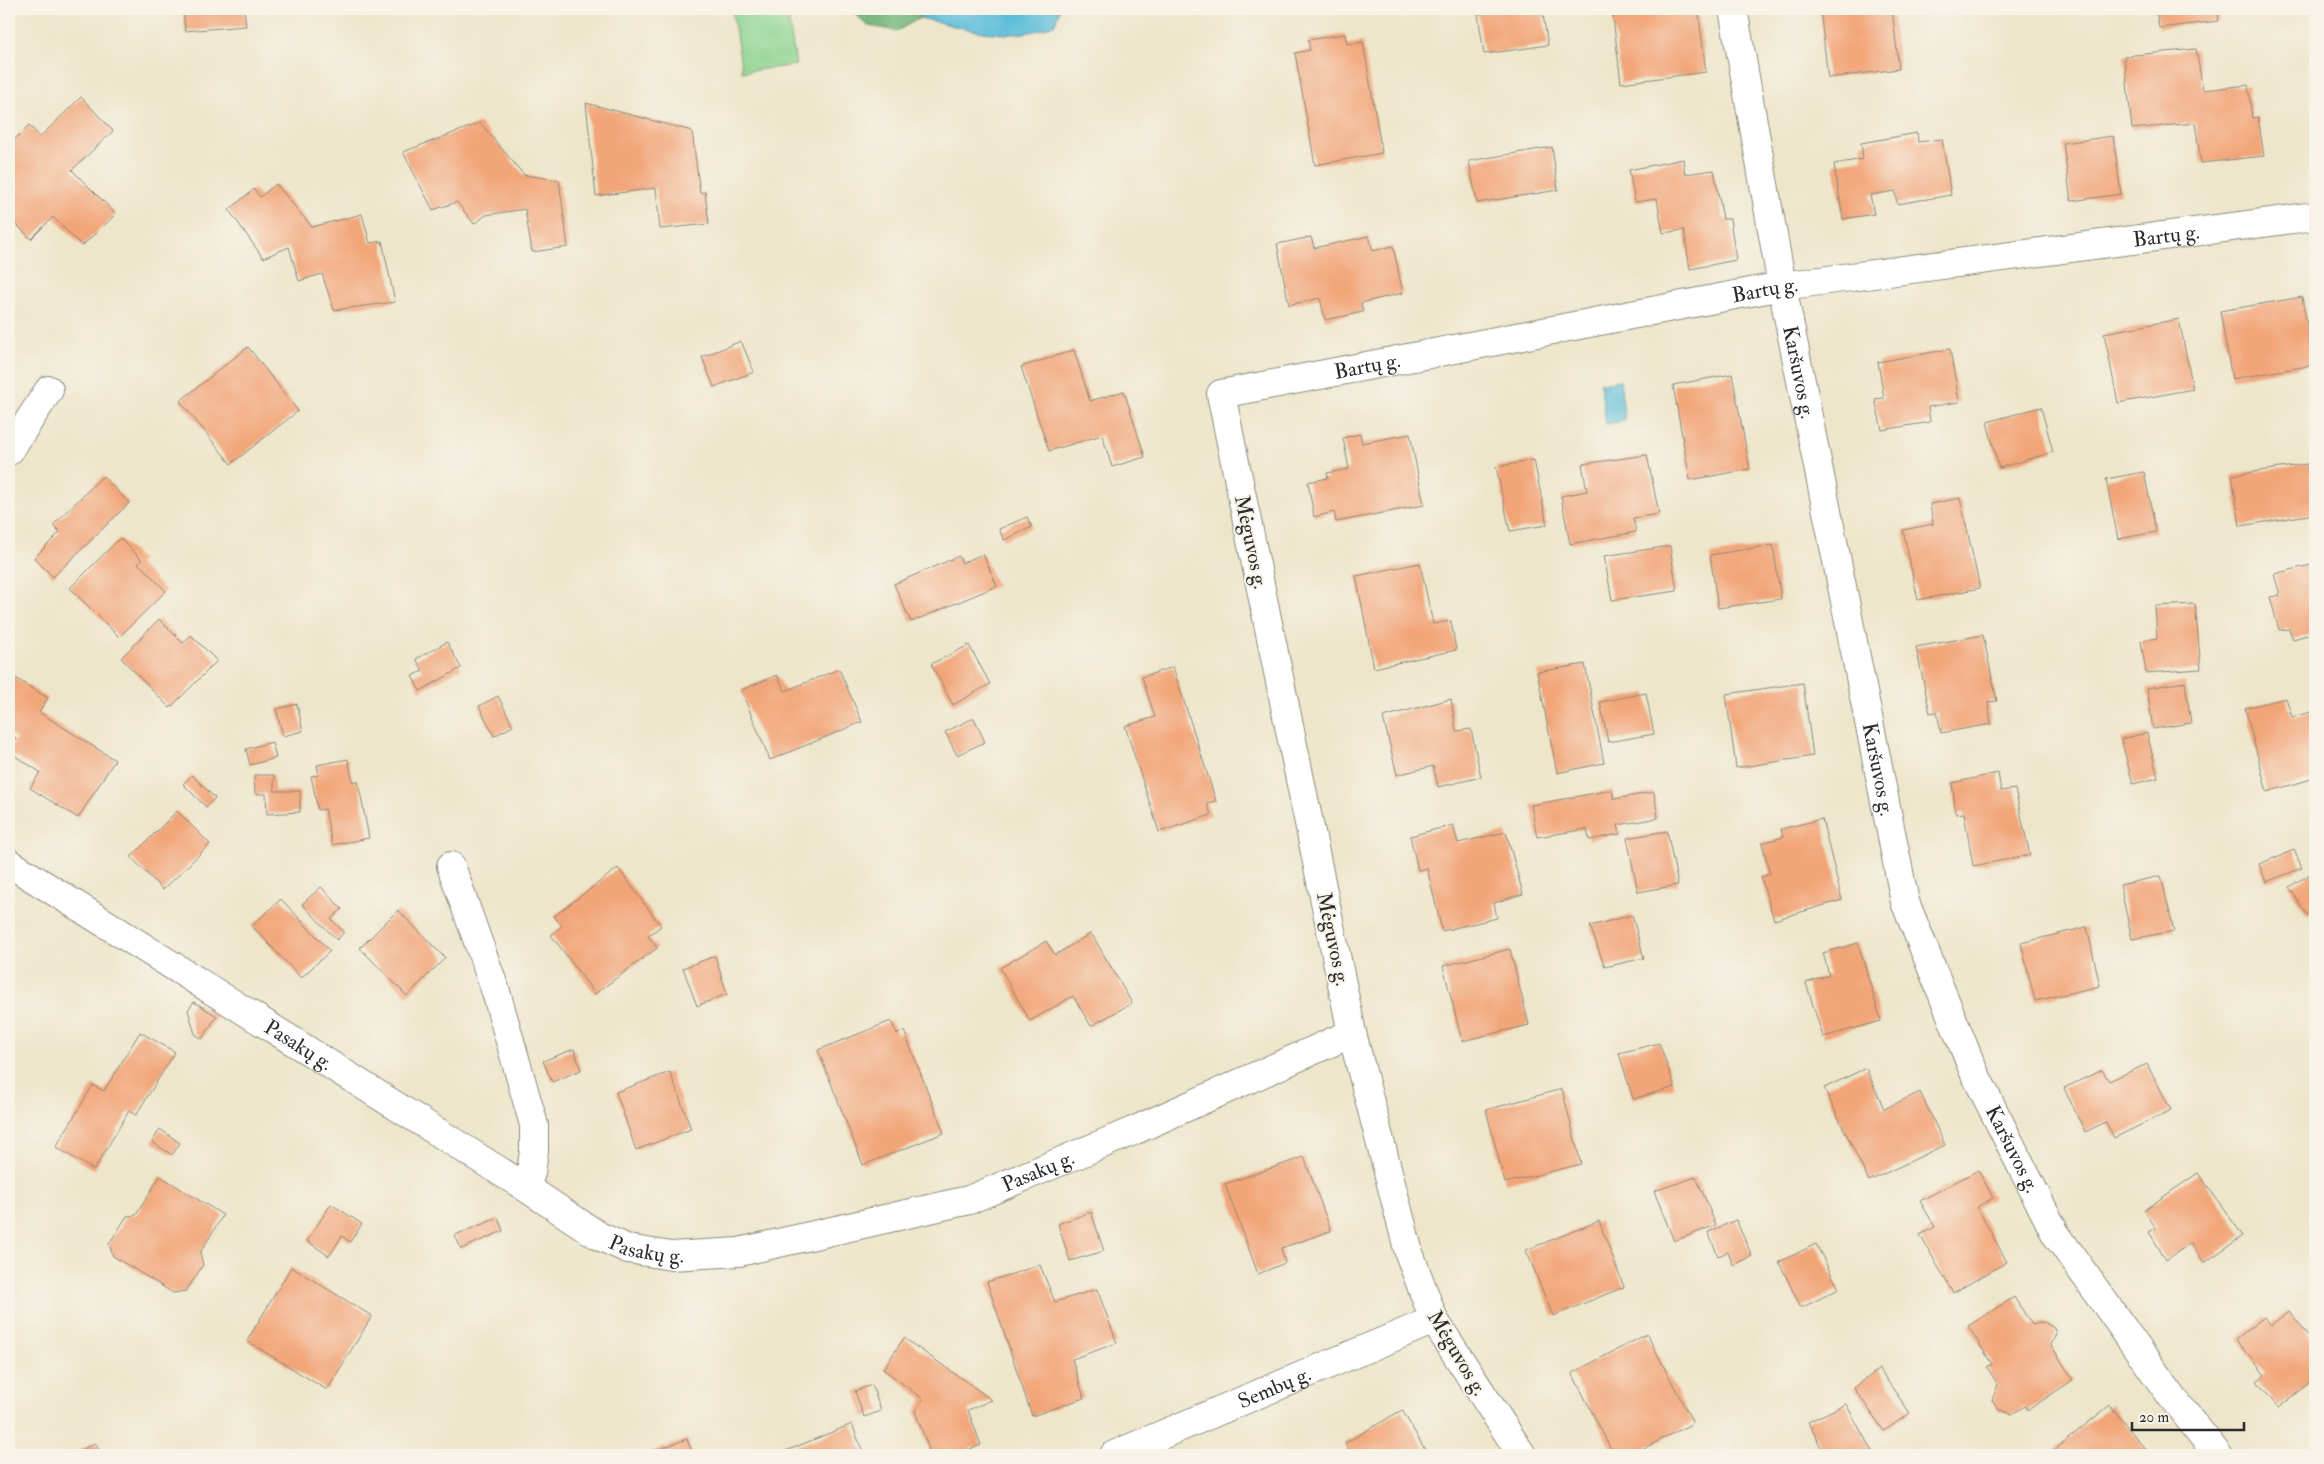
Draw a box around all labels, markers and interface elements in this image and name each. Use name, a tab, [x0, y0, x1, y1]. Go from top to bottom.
street label: Bartų g.	[2131, 218, 2201, 253]
street label: Bartų g.	[1730, 271, 1799, 309]
street label: Karšuvos g.	[1777, 323, 1822, 421]
street label: Bartų g.	[1332, 346, 1402, 385]
street label: Mėguvos g.	[1228, 493, 1274, 591]
street label: Karšuvos g.	[1856, 720, 1901, 818]
street label: Mėguvos g.	[1310, 890, 1356, 988]
street label: Pasakų g.	[259, 1013, 338, 1076]
street label: Karšuvos g.	[1979, 1101, 2046, 1197]
street label: Pasakų g.	[998, 1144, 1078, 1198]
street label: Pasakų g.	[604, 1229, 684, 1270]
street label: Mėguvos g.	[1421, 1305, 1493, 1401]
street label: Sembų g.	[1234, 1360, 1315, 1415]
scale bar	[2132, 1399, 2244, 1431]
text: 20 m	[2139, 1408, 2169, 1427]

